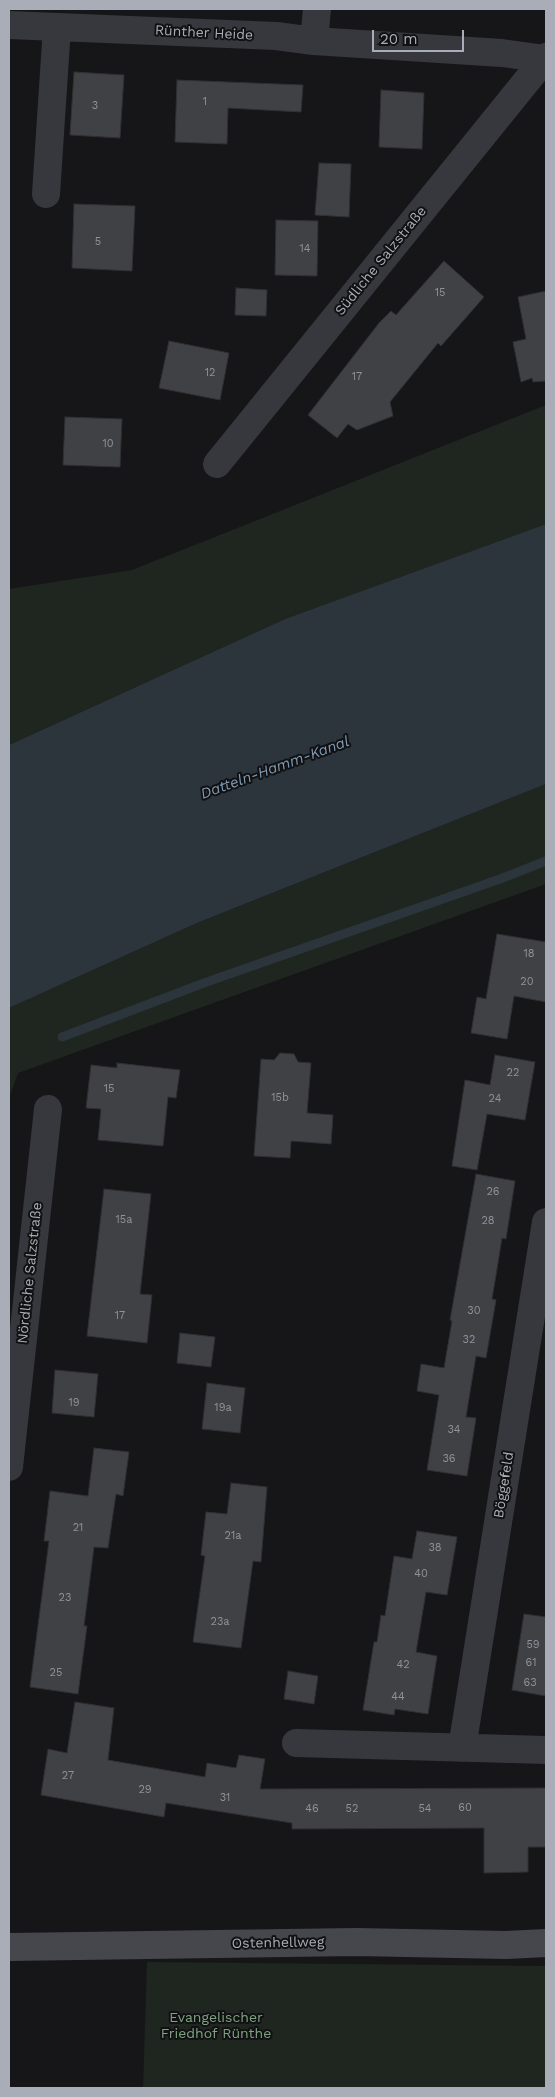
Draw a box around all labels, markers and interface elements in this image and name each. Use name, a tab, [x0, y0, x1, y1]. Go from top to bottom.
scale bar	[375, 20, 468, 52]
street label: Rünther Heide	[154, 22, 254, 44]
text: 20 m	[380, 30, 418, 48]
house number: 1	[203, 95, 207, 109]
house number: 3	[92, 99, 98, 113]
street label: Südliche Salzstraße	[332, 203, 430, 319]
house number: 5	[95, 235, 101, 249]
house number: 14	[299, 242, 311, 256]
house number: 15	[435, 286, 445, 300]
house number: 12	[205, 366, 215, 380]
house number: 17	[352, 370, 362, 384]
house number: 10	[102, 437, 114, 451]
water label: Datteln-Hamm-Kanal	[198, 733, 352, 803]
house number: 18	[523, 947, 535, 961]
house number: 20	[520, 975, 534, 989]
house number: 22	[507, 1066, 519, 1080]
house number: 15	[104, 1082, 114, 1096]
house number: 15b	[271, 1091, 289, 1105]
house number: 24	[489, 1092, 501, 1106]
house number: 26	[486, 1185, 500, 1199]
street label: Nördliche Salzstraße	[14, 1201, 46, 1345]
house number: 15a	[116, 1213, 132, 1227]
house number: 28	[481, 1214, 495, 1228]
house number: 30	[467, 1304, 481, 1318]
house number: 17	[115, 1309, 125, 1323]
house number: 32	[463, 1333, 475, 1347]
house number: 19	[68, 1396, 80, 1410]
house number: 19a	[214, 1401, 232, 1415]
house number: 34	[447, 1423, 461, 1437]
street label: Böggefeld	[490, 1451, 518, 1519]
house number: 36	[442, 1452, 456, 1466]
house number: 21	[73, 1521, 83, 1535]
house number: 21a	[225, 1529, 241, 1543]
house number: 38	[428, 1541, 442, 1555]
house number: 40	[414, 1567, 428, 1581]
house number: 23	[59, 1591, 71, 1605]
house number: 23a	[210, 1615, 230, 1629]
house number: 59	[526, 1638, 540, 1652]
house number: 61	[526, 1656, 536, 1670]
house number: 42	[396, 1658, 410, 1672]
house number: 25	[50, 1666, 62, 1680]
house number: 63	[523, 1676, 537, 1690]
house number: 44	[391, 1690, 405, 1704]
house number: 27	[62, 1769, 74, 1783]
house number: 29	[138, 1783, 152, 1797]
house number: 31	[220, 1791, 230, 1805]
house number: 60	[458, 1801, 472, 1815]
house number: 46	[305, 1802, 319, 1816]
house number: 52	[346, 1802, 358, 1816]
house number: 54	[418, 1802, 432, 1816]
street label: Ostenhellweg	[232, 1934, 324, 1952]
park label: Evangelischer Friedhof Rünthe	[161, 2010, 271, 2042]

